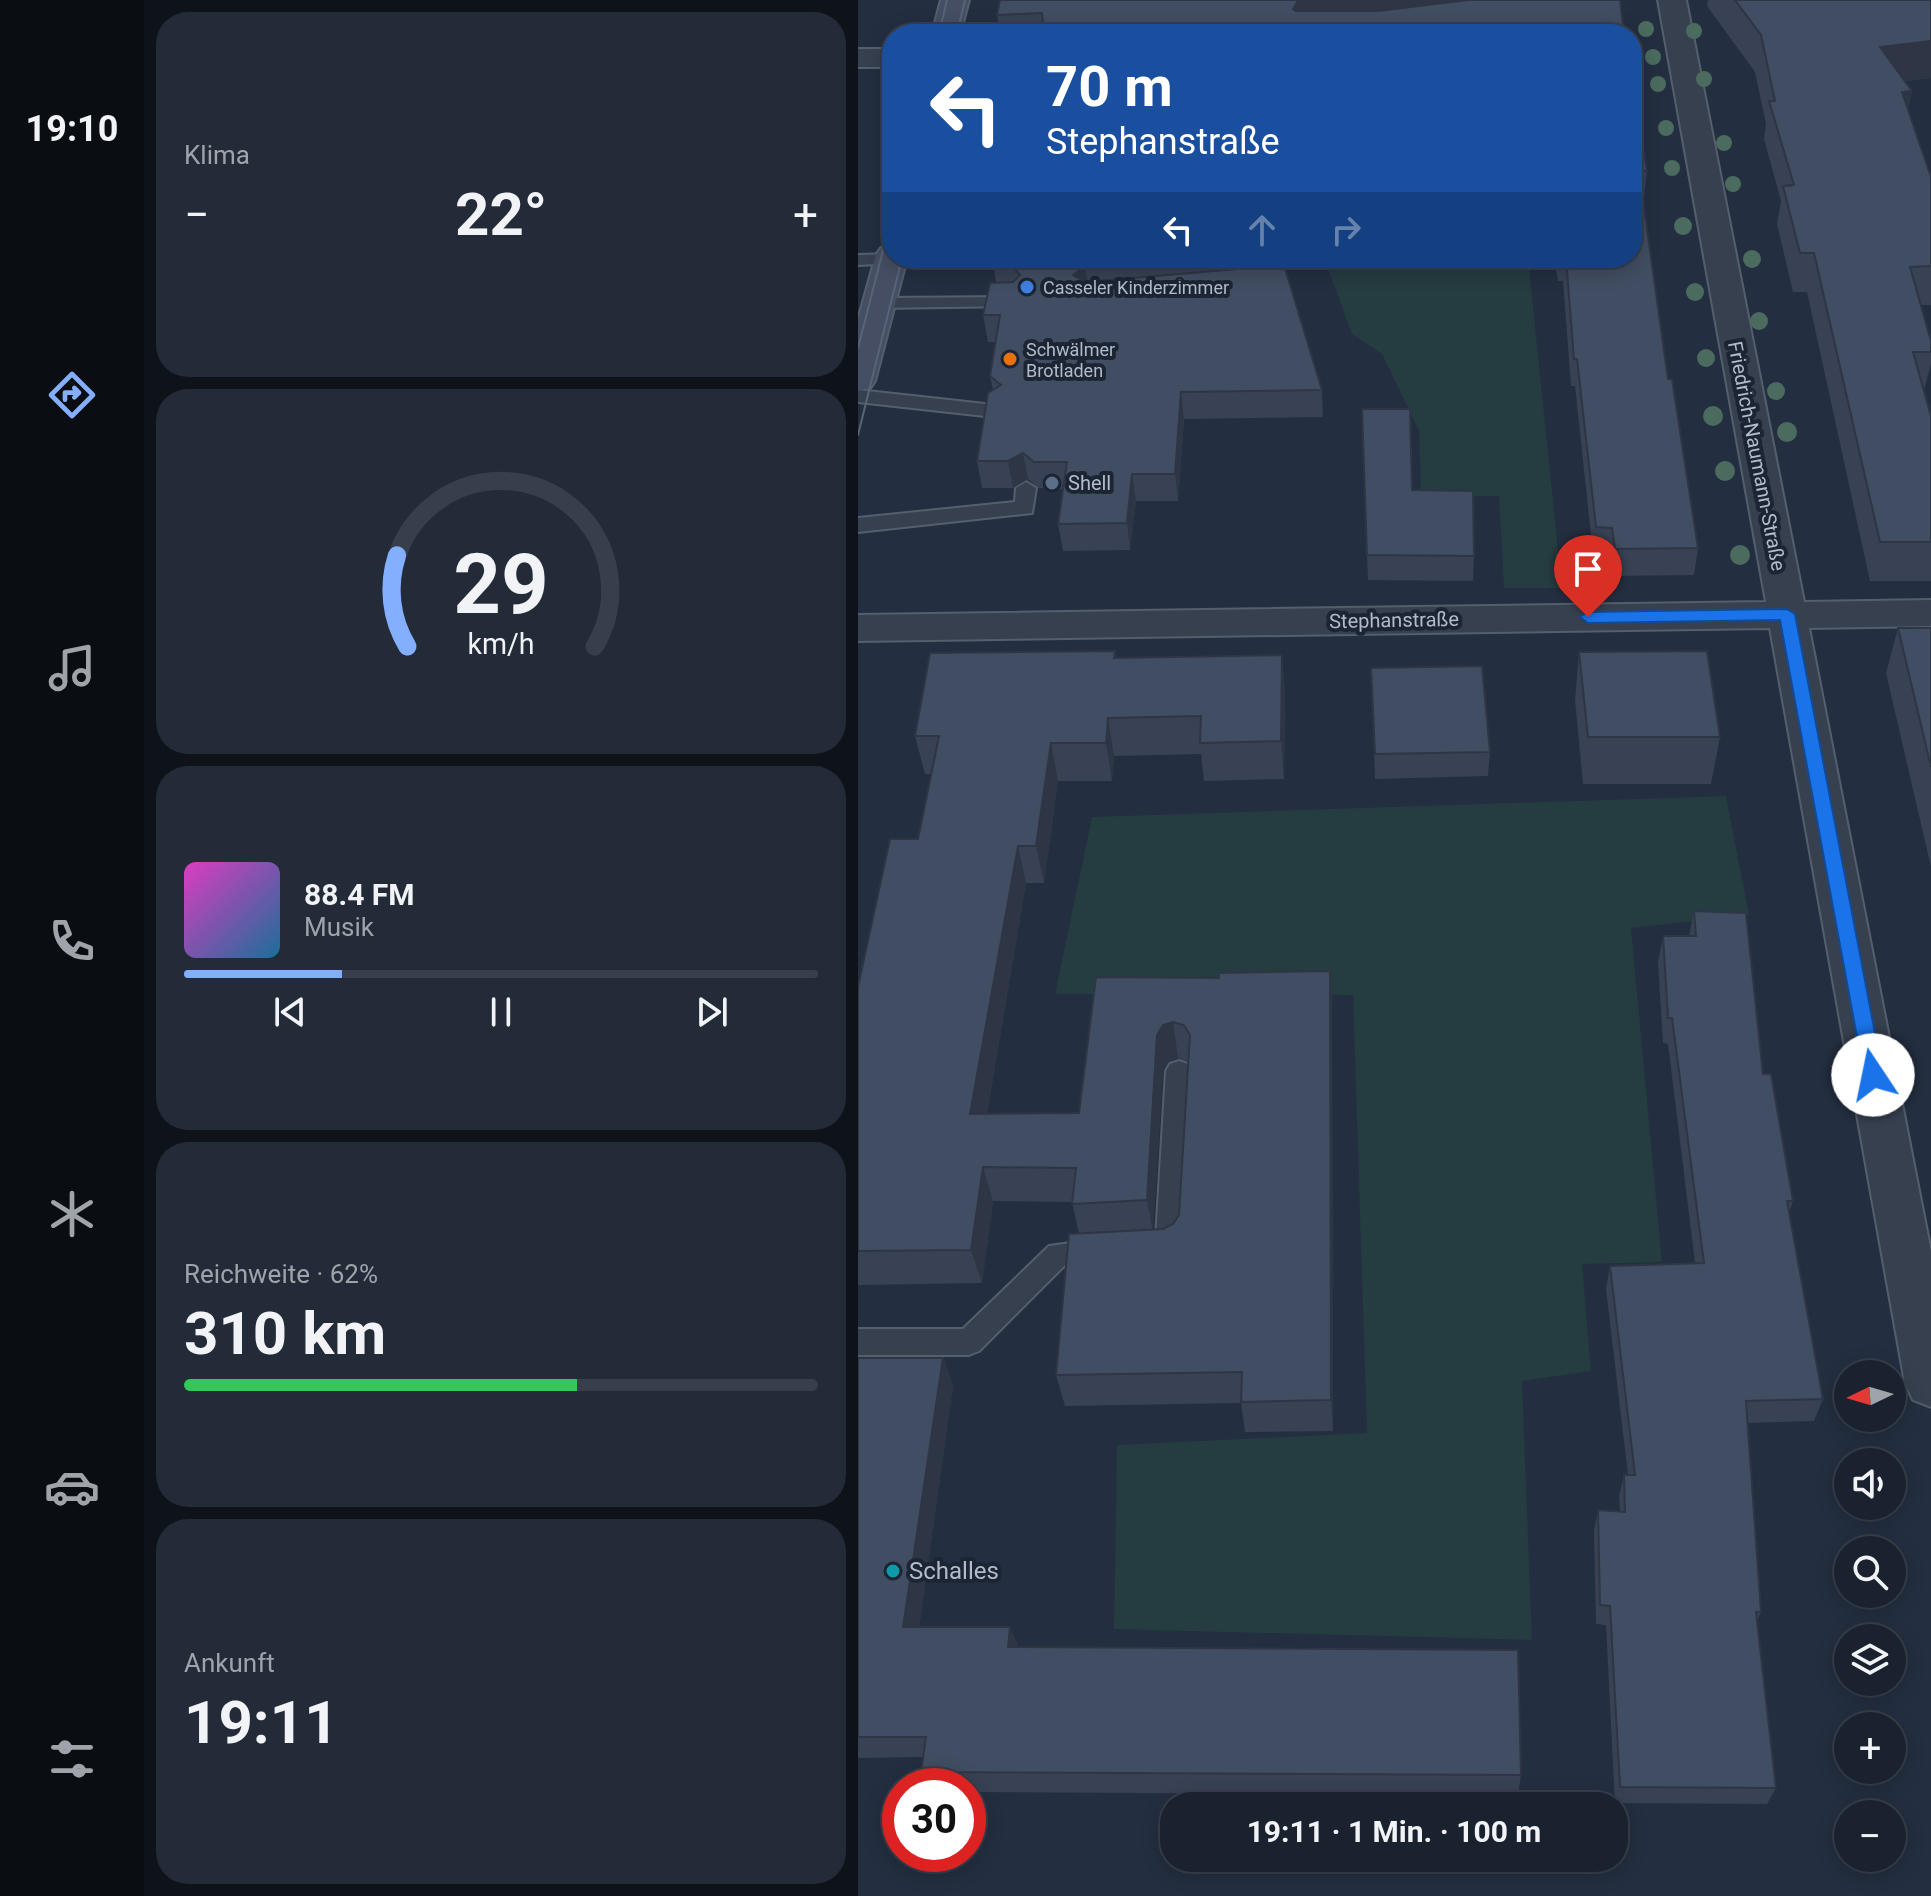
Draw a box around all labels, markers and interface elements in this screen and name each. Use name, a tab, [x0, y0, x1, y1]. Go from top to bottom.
text: 70 m	[1046, 54, 1173, 120]
icon: left	[914, 56, 1018, 160]
text: 19:10	[26, 108, 118, 150]
text: Stephanstraße	[1046, 121, 1280, 163]
text: Klima	[184, 140, 250, 170]
text: 22°	[455, 179, 547, 250]
text: −	[184, 189, 209, 241]
text: +	[793, 189, 818, 241]
icon: left	[1156, 208, 1200, 252]
icon: ahead	[1240, 208, 1284, 252]
icon: right	[1324, 208, 1368, 252]
place label: Casseler Kinderzimmer	[1043, 277, 1229, 298]
marker: Casseler Kinderzimmer	[1018, 278, 1036, 296]
place label: Schwälmer Brotladen	[1026, 339, 1115, 381]
street label: Friedrich-Naumann-Straße	[1723, 339, 1791, 573]
marker: Schwälmer Brotladen	[1001, 350, 1019, 368]
icon: directions	[44, 367, 100, 423]
place label: Shell	[1068, 471, 1111, 495]
marker: Shell	[1043, 474, 1061, 492]
pin	[1554, 535, 1622, 617]
text: 29	[453, 536, 549, 633]
icon: arrive	[1566, 547, 1610, 591]
street label: Stephanstraße	[1329, 607, 1459, 633]
text: km/h	[467, 627, 535, 661]
icon: music	[44, 640, 100, 696]
text: 88.4 FM	[304, 877, 415, 912]
text: Musik	[304, 912, 374, 942]
icon: phone	[44, 913, 100, 969]
icon: previous	[268, 990, 312, 1034]
icon: pause	[479, 990, 523, 1034]
icon: next	[690, 990, 734, 1034]
position arrow	[1831, 1033, 1915, 1117]
icon: climate	[44, 1186, 100, 1242]
text: Reichweite · 62%	[184, 1259, 378, 1289]
text: 310 km	[184, 1298, 386, 1369]
north arrow	[1834, 1360, 1906, 1432]
map controls	[1834, 1360, 1906, 1872]
button: sound	[1834, 1448, 1906, 1520]
icon: car	[44, 1459, 100, 1515]
button: search	[1834, 1536, 1906, 1608]
place label: Schalles	[909, 1557, 999, 1585]
marker: Schalles	[884, 1562, 902, 1580]
button: layers	[1834, 1624, 1906, 1696]
text: Ankunft	[184, 1648, 275, 1678]
text: 19:11	[184, 1687, 339, 1758]
button: +	[1834, 1712, 1906, 1784]
icon: filters	[44, 1731, 100, 1787]
speed limit sign: 30	[882, 1768, 986, 1872]
button: −	[1834, 1800, 1906, 1872]
text: 19:11 · 1 Min. · 100 m	[1247, 1814, 1541, 1849]

